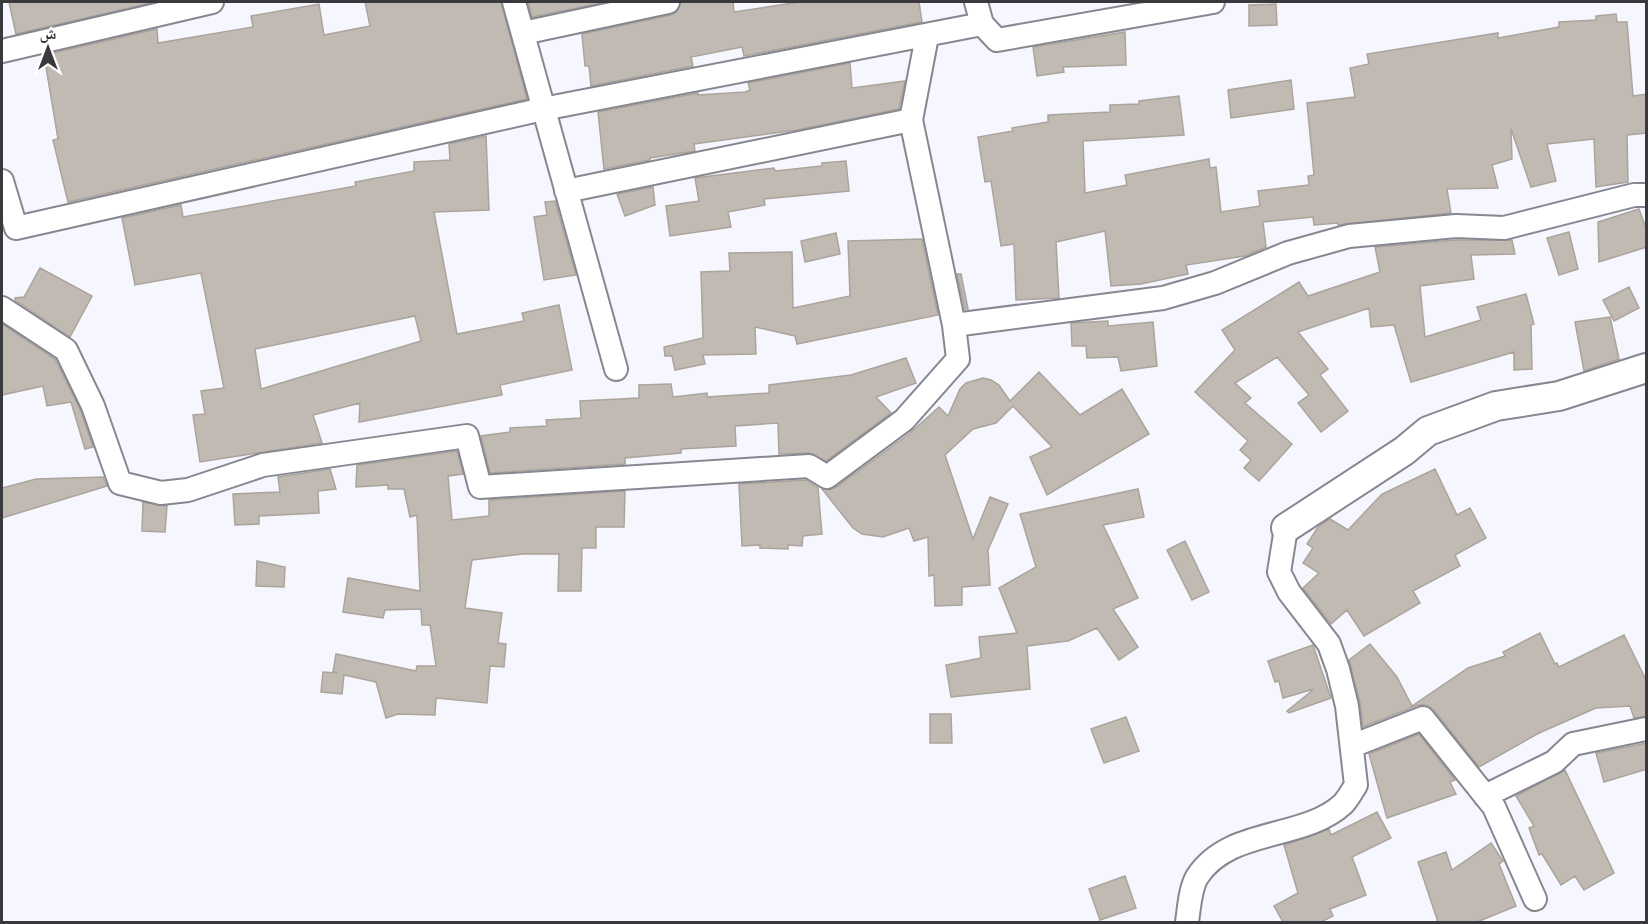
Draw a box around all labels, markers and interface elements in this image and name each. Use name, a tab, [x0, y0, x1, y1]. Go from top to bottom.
north arrow	[18, 18, 78, 78]
text: ش	[40, 24, 57, 43]

